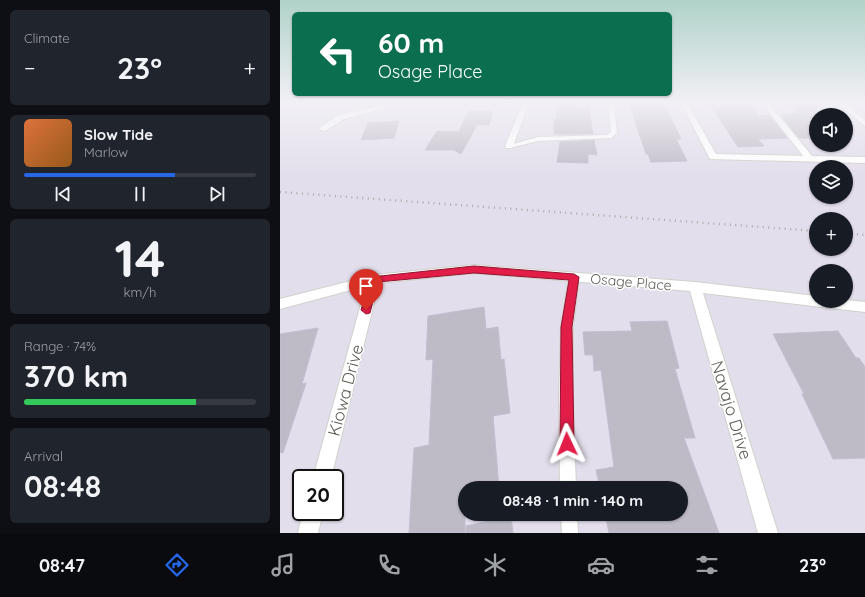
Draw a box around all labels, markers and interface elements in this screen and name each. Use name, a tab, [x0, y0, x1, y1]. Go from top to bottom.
text: 60 m	[378, 25, 444, 60]
icon: left	[312, 28, 364, 80]
text: Climate	[24, 30, 70, 46]
text: 23°	[117, 49, 162, 87]
text: −	[24, 54, 35, 82]
text: +	[244, 54, 256, 82]
text: Osage Place	[378, 60, 483, 83]
map controls	[809, 108, 853, 308]
button: sound	[809, 108, 853, 152]
text: Slow Tide	[84, 125, 153, 144]
text: Marlow	[84, 144, 128, 160]
button: layers	[809, 160, 853, 204]
icon: previous	[52, 183, 74, 205]
icon: pause	[129, 183, 151, 205]
icon: next	[206, 183, 228, 205]
button: +	[809, 212, 853, 256]
text: 14	[115, 225, 165, 290]
button: −	[809, 264, 853, 308]
pin	[349, 269, 383, 310]
street label: Osage Place	[590, 269, 672, 295]
icon: arrive	[355, 275, 377, 297]
text: km/h	[124, 284, 156, 300]
text: Range · 74%	[24, 338, 96, 354]
street label: Kiowa Drive	[323, 342, 367, 438]
text: 370 km	[24, 357, 128, 395]
street label: Navajo Drive	[707, 358, 757, 462]
position arrow	[546, 423, 588, 465]
text: Arrival	[24, 448, 63, 464]
text: 08:48	[24, 467, 101, 505]
speed limit sign: 20	[292, 469, 344, 521]
text: 08:48 · 1 min · 140 m	[503, 491, 643, 510]
icon: directions	[163, 551, 191, 579]
icon: music	[269, 551, 297, 579]
icon: phone	[375, 551, 403, 579]
icon: climate	[481, 551, 509, 579]
icon: car	[587, 551, 615, 579]
icon: filters	[693, 551, 721, 579]
text: 08:47	[39, 554, 85, 577]
text: 23°	[799, 554, 826, 577]

